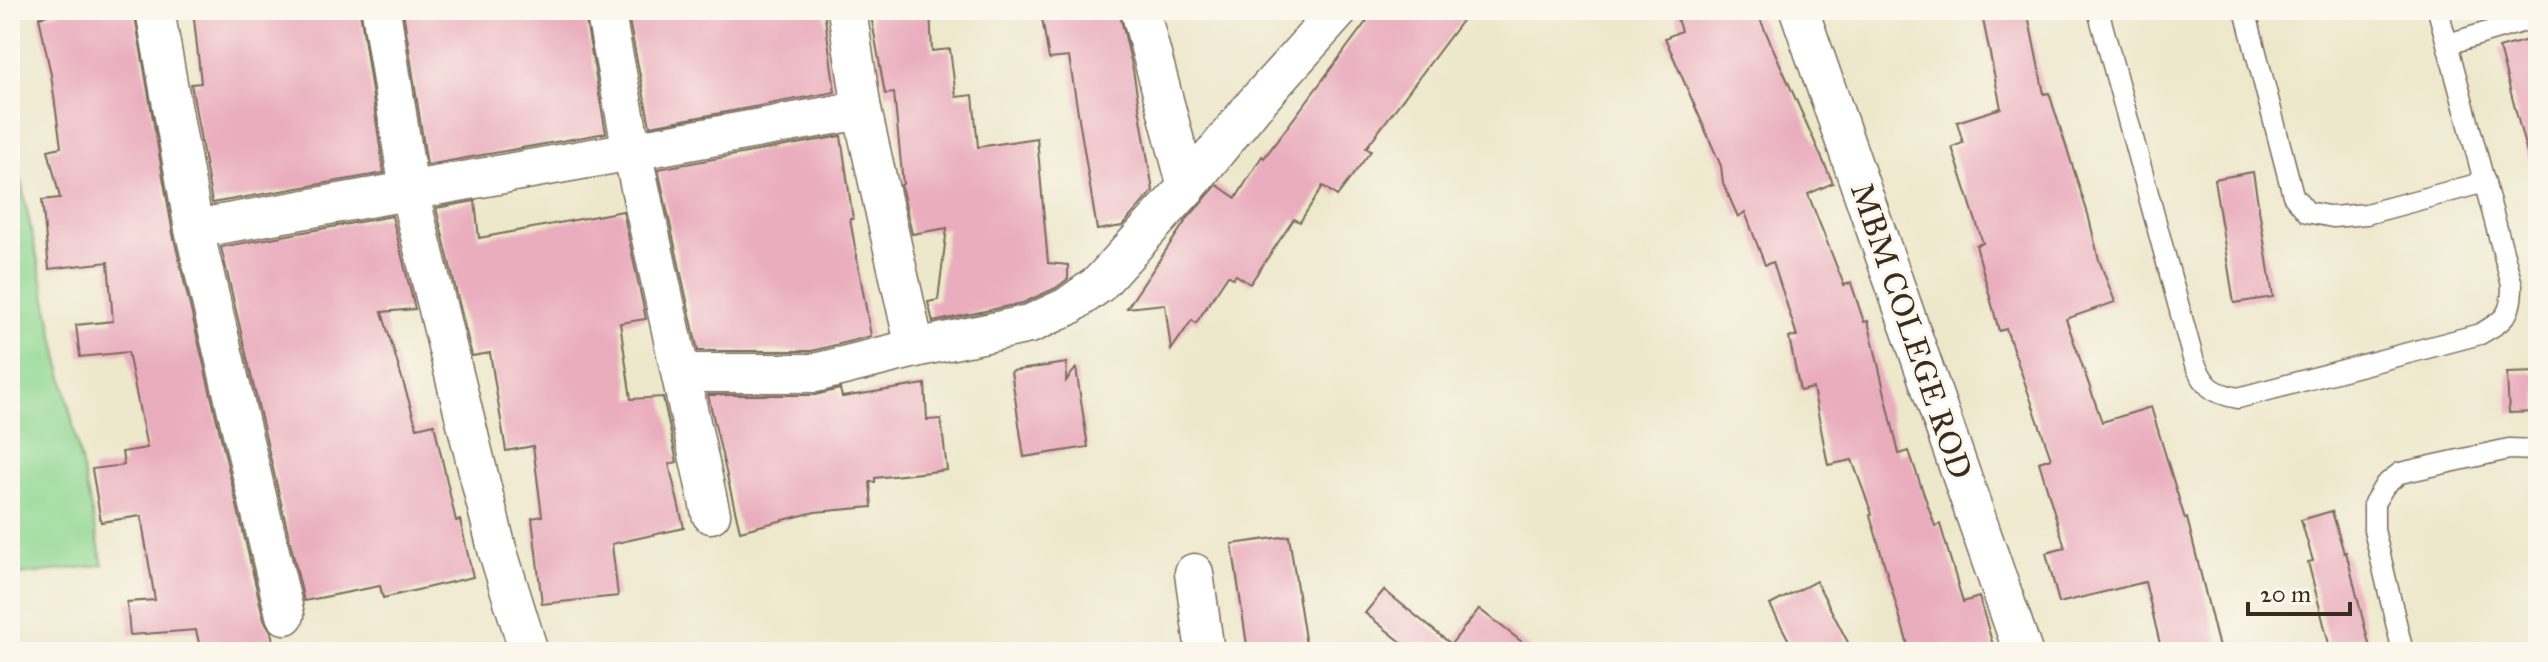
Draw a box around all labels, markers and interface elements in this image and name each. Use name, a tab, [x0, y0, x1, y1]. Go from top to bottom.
street label: MBM COLEGE ROD	[1842, 178, 1980, 484]
scale bar	[2248, 566, 2350, 616]
text: 20 m	[2260, 579, 2311, 609]

